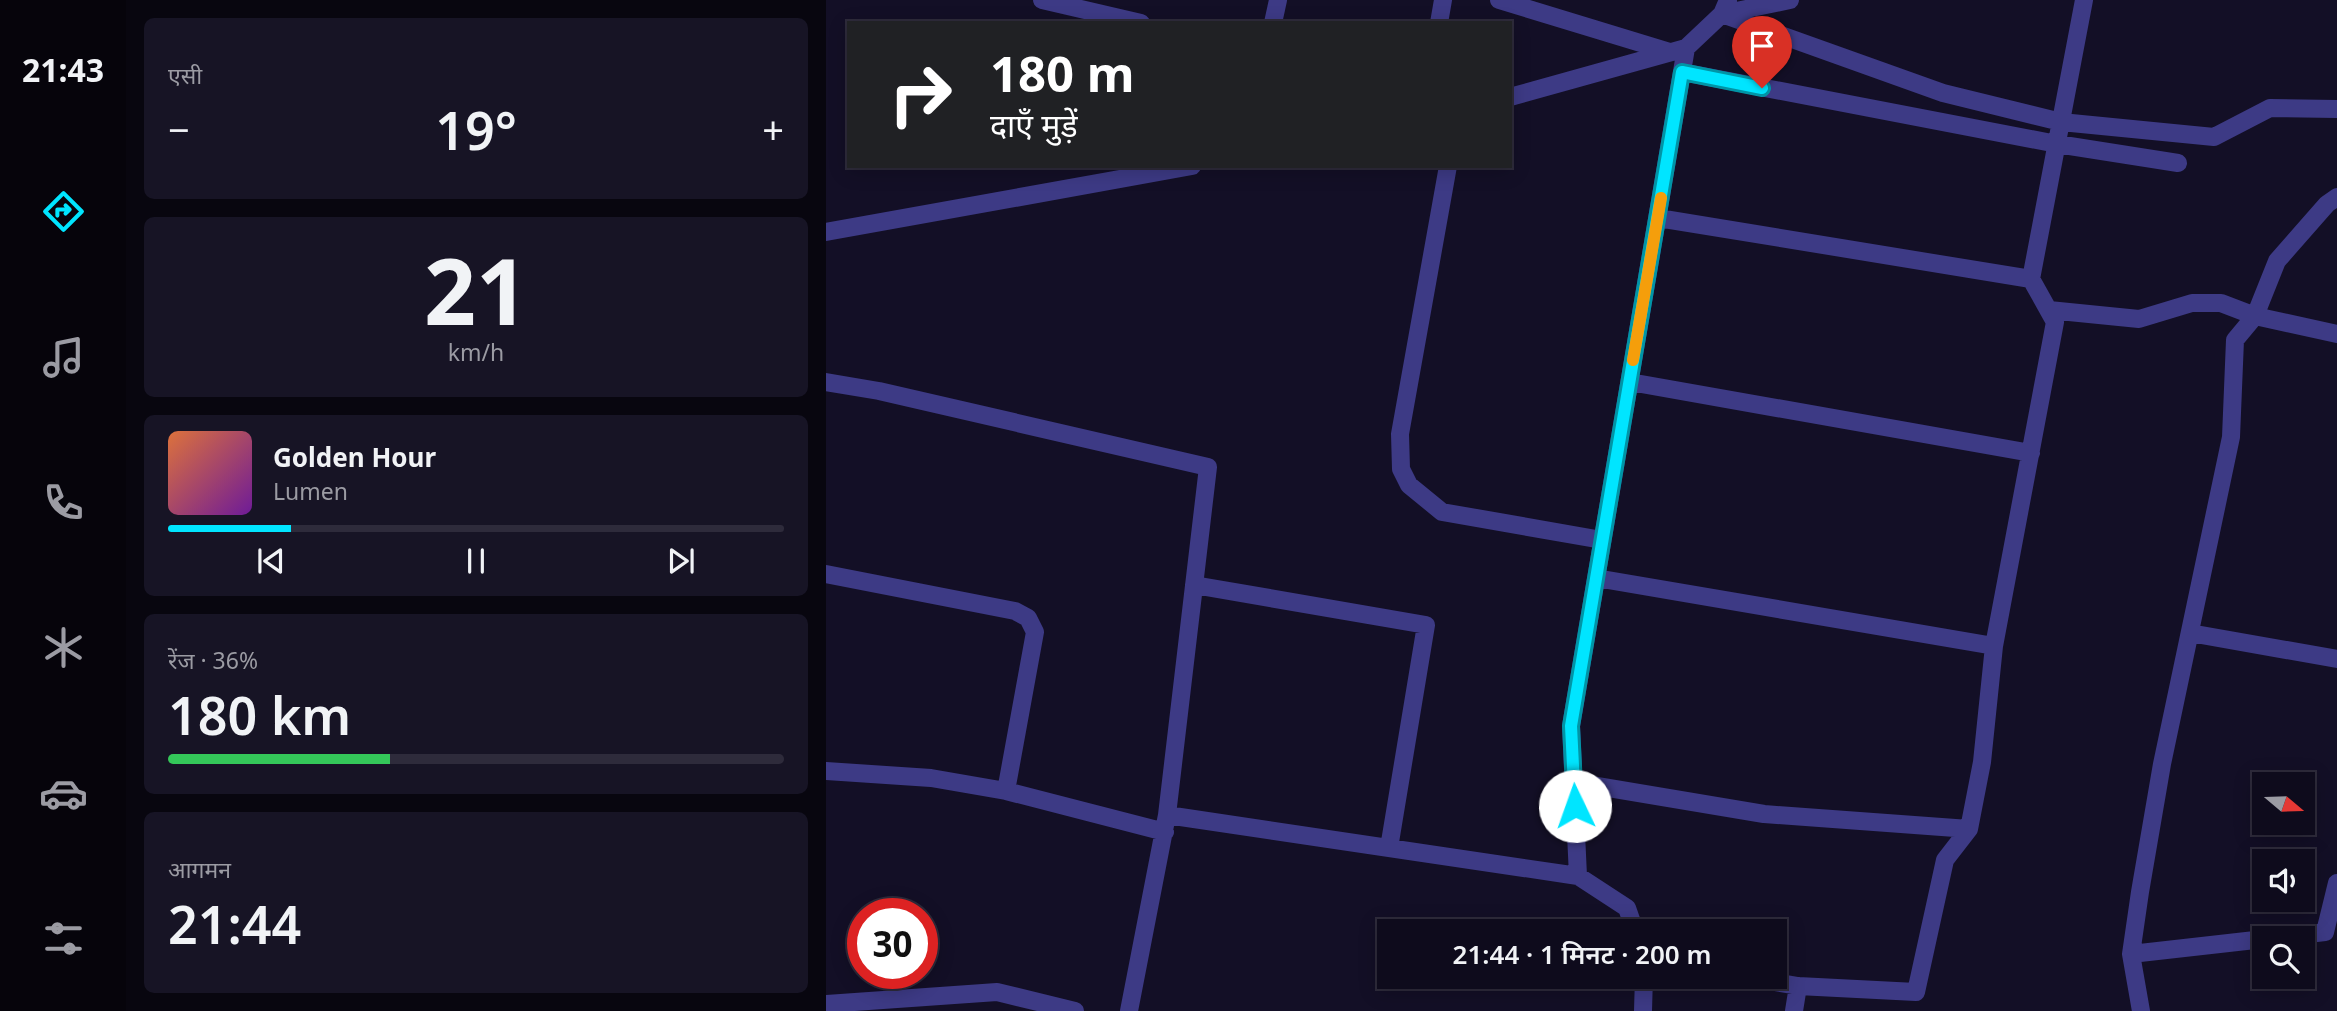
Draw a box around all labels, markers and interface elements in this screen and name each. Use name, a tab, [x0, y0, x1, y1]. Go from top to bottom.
pin	[1732, 16, 1792, 88]
icon: arrive	[1743, 27, 1781, 65]
text: 180 m	[990, 40, 1135, 106]
text: 21:43	[22, 48, 104, 91]
icon: right	[875, 49, 966, 140]
text: एसी	[168, 59, 202, 91]
text: 19°	[435, 94, 517, 165]
text: −	[168, 103, 190, 155]
text: +	[762, 103, 784, 155]
text: दाएँ मुड़ें	[990, 103, 1078, 146]
icon: directions	[39, 187, 88, 236]
text: 21	[424, 228, 528, 352]
icon: music	[39, 333, 88, 382]
text: km/h	[448, 336, 504, 368]
text: Golden Hour	[273, 439, 436, 475]
text: Lumen	[273, 475, 348, 507]
icon: phone	[39, 478, 88, 527]
icon: previous	[252, 542, 290, 580]
icon: pause	[457, 542, 495, 580]
icon: next	[662, 542, 700, 580]
icon: climate	[39, 623, 88, 672]
text: रेंज · 36%	[168, 644, 258, 676]
text: 180 km	[168, 679, 351, 750]
icon: car	[39, 769, 88, 818]
position arrow	[1538, 769, 1612, 843]
north arrow	[2252, 772, 2315, 835]
map controls	[2252, 772, 2315, 989]
button: sound	[2252, 849, 2315, 912]
text: आगमन	[168, 853, 231, 885]
text: 21:44	[168, 888, 301, 959]
speed limit sign: 30	[847, 898, 938, 989]
icon: filters	[39, 914, 88, 963]
button: search	[2252, 926, 2315, 989]
text: 21:44 · 1 मिनट · 200 m	[1453, 936, 1711, 972]

